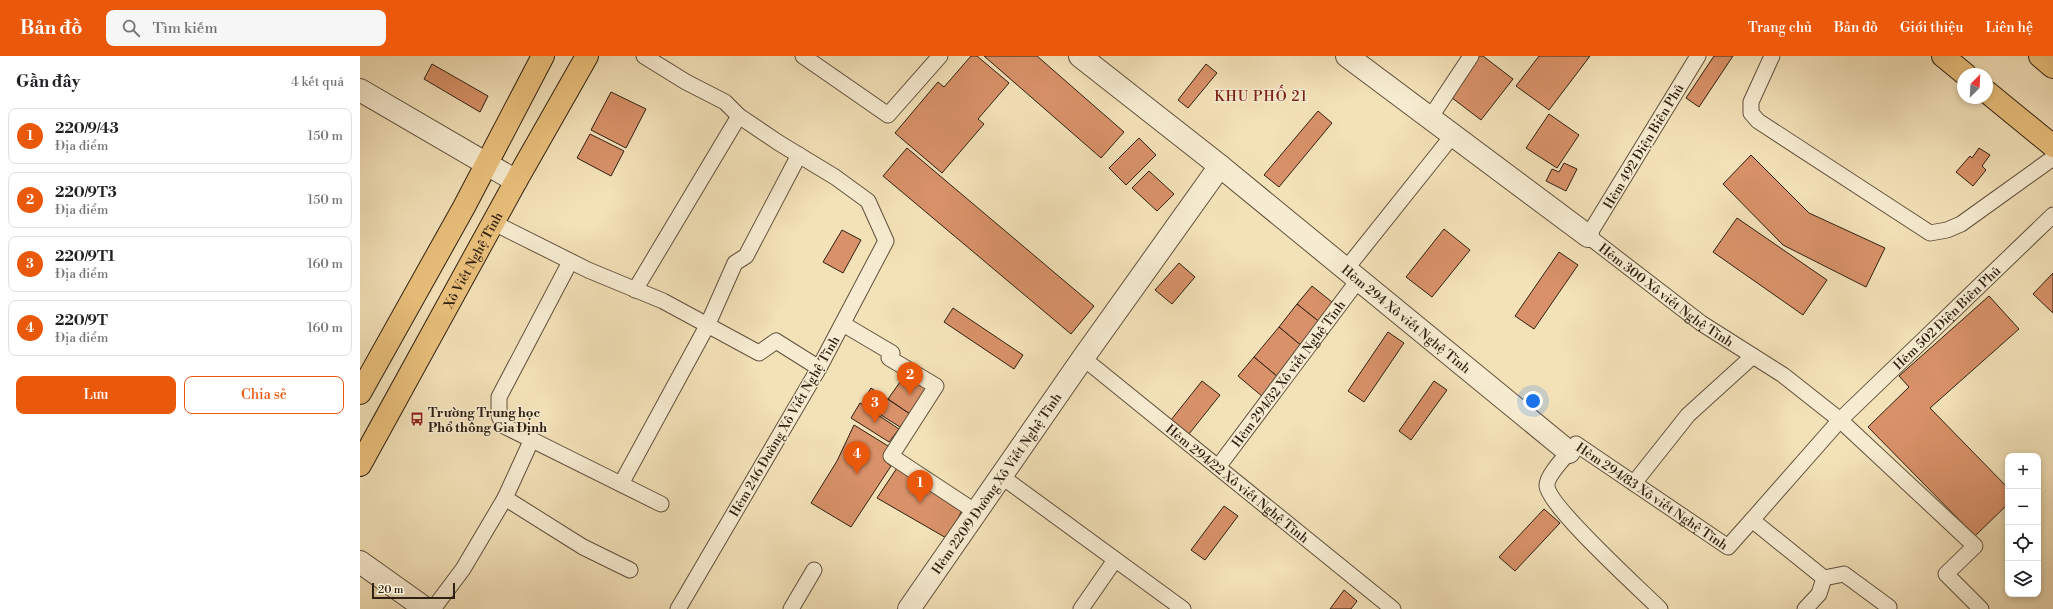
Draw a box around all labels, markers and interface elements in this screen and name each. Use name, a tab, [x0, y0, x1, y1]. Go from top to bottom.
search box	[106, 10, 386, 46]
text: Bản đồ	[20, 16, 82, 40]
icon: search	[120, 17, 142, 39]
text: Tìm kiếm	[152, 19, 218, 38]
text: Trang chủ	[1748, 19, 1812, 37]
text: Bản đồ	[1834, 19, 1878, 37]
text: Giới thiệu	[1900, 19, 1963, 37]
text: Liên hệ	[1985, 19, 2033, 37]
north arrow	[1957, 68, 1993, 104]
text: Gần đây	[16, 71, 80, 93]
text: 4 kết quả	[291, 74, 344, 90]
street label: Hẻm 492 Điện Biên Phủ	[1600, 81, 1688, 212]
district label: KHU PHỐ 21	[1214, 84, 1308, 106]
text: 220/9/43	[55, 119, 119, 138]
text: 1	[27, 128, 33, 144]
text: 150 m	[308, 128, 343, 144]
text: Địa điểm	[55, 138, 108, 154]
text: 220/9T3	[55, 183, 117, 202]
text: 2	[26, 192, 34, 208]
text: 150 m	[308, 192, 343, 208]
text: Địa điểm	[55, 202, 108, 218]
street label: Xô Viết Nghệ Tĩnh	[440, 209, 507, 312]
street label: Hẻm 300 Xô viết Nghệ Tĩnh	[1595, 240, 1736, 351]
text: 220/9T1	[55, 247, 115, 266]
text: 3	[26, 256, 34, 272]
text: 160 m	[307, 256, 343, 272]
street label: Hẻm 294 Xô viết Nghệ Tĩnh	[1338, 262, 1474, 377]
street label: Hẻm 502 Điện Biên Phủ	[1890, 263, 2005, 373]
text: Địa điểm	[55, 266, 108, 282]
street label: Hẻm 294/32 Xô viết Nghệ Tĩnh	[1229, 297, 1349, 451]
text: 220/9T	[55, 311, 108, 330]
text: 4	[26, 320, 34, 336]
text: 160 m	[307, 320, 343, 336]
text: Địa điểm	[55, 330, 108, 346]
street label: Hẻm 246 Đường Xô Viết Nghệ Tĩnh	[726, 333, 843, 520]
pin: 2	[897, 362, 923, 395]
button: Lưu	[16, 376, 176, 414]
button: Chia sẻ	[184, 376, 344, 414]
pin: 3	[862, 390, 888, 423]
street label: Hẻm 220/9 Đường Xô Viết Nghệ Tĩnh	[929, 390, 1066, 578]
your location	[1523, 391, 1543, 411]
place label: Trường Trung học Phổ thông Gia Định	[428, 405, 547, 436]
bus stop icon: Trường Trung học Phổ thông Gia Định	[409, 411, 425, 427]
street label: Hẻm 294/22 Xô viết Nghệ Tĩnh	[1162, 421, 1312, 547]
street label: Hẻm 294/83 Xô viết Nghệ Tĩnh	[1573, 439, 1731, 554]
pin: 4	[844, 441, 870, 474]
map controls	[2005, 453, 2041, 597]
button: +	[2005, 453, 2041, 489]
pin: 1	[907, 470, 933, 503]
button: −	[2005, 489, 2041, 525]
button: locate	[2005, 525, 2041, 561]
button: layers	[2005, 561, 2041, 597]
scale bar	[372, 581, 455, 600]
text: 20 m	[378, 583, 403, 597]

